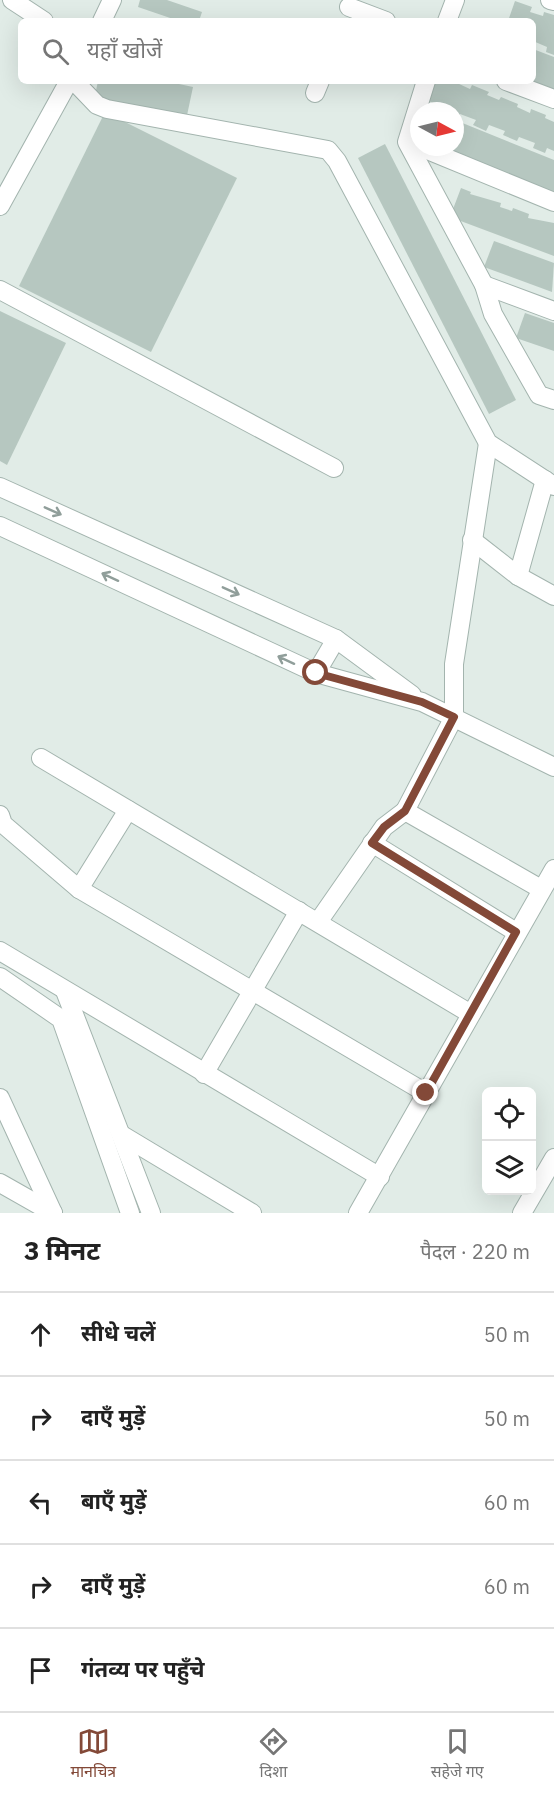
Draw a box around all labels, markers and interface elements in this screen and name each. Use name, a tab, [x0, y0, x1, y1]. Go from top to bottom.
search box	[18, 18, 536, 84]
icon: search	[39, 35, 72, 68]
text: यहाँ खोजें	[87, 35, 162, 64]
north arrow	[410, 102, 464, 156]
one-way arrow	[44, 505, 62, 517]
one-way arrow	[101, 571, 119, 583]
one-way arrow	[221, 586, 239, 598]
one-way arrow	[278, 653, 296, 665]
route start	[302, 659, 328, 685]
route end	[412, 1079, 438, 1105]
map controls	[482, 1087, 536, 1195]
button: locate	[482, 1087, 536, 1141]
button: layers	[482, 1141, 536, 1195]
text: 3 मिनट	[24, 1233, 100, 1267]
text: पैदल · 220 m	[420, 1238, 530, 1265]
icon: ahead	[24, 1318, 57, 1351]
text: सीधे चलें	[81, 1318, 156, 1347]
text: 50 m	[484, 1321, 530, 1348]
icon: right	[24, 1402, 57, 1435]
text: दाएँ मुड़ें	[81, 1402, 145, 1431]
text: 50 m	[484, 1405, 530, 1432]
icon: left	[24, 1486, 57, 1519]
text: बाएँ मुड़ें	[81, 1486, 147, 1515]
text: 60 m	[484, 1489, 530, 1516]
icon: right	[24, 1570, 57, 1603]
text: दाएँ मुड़ें	[81, 1570, 145, 1599]
text: 60 m	[484, 1573, 530, 1600]
icon: arrive	[24, 1654, 57, 1687]
text: गंतव्य पर पहुँचे	[81, 1654, 205, 1683]
tab: मानचित्र	[70, 1725, 116, 1784]
tab: दिशा	[257, 1725, 290, 1784]
tab: सहेजे गए	[431, 1725, 484, 1784]

